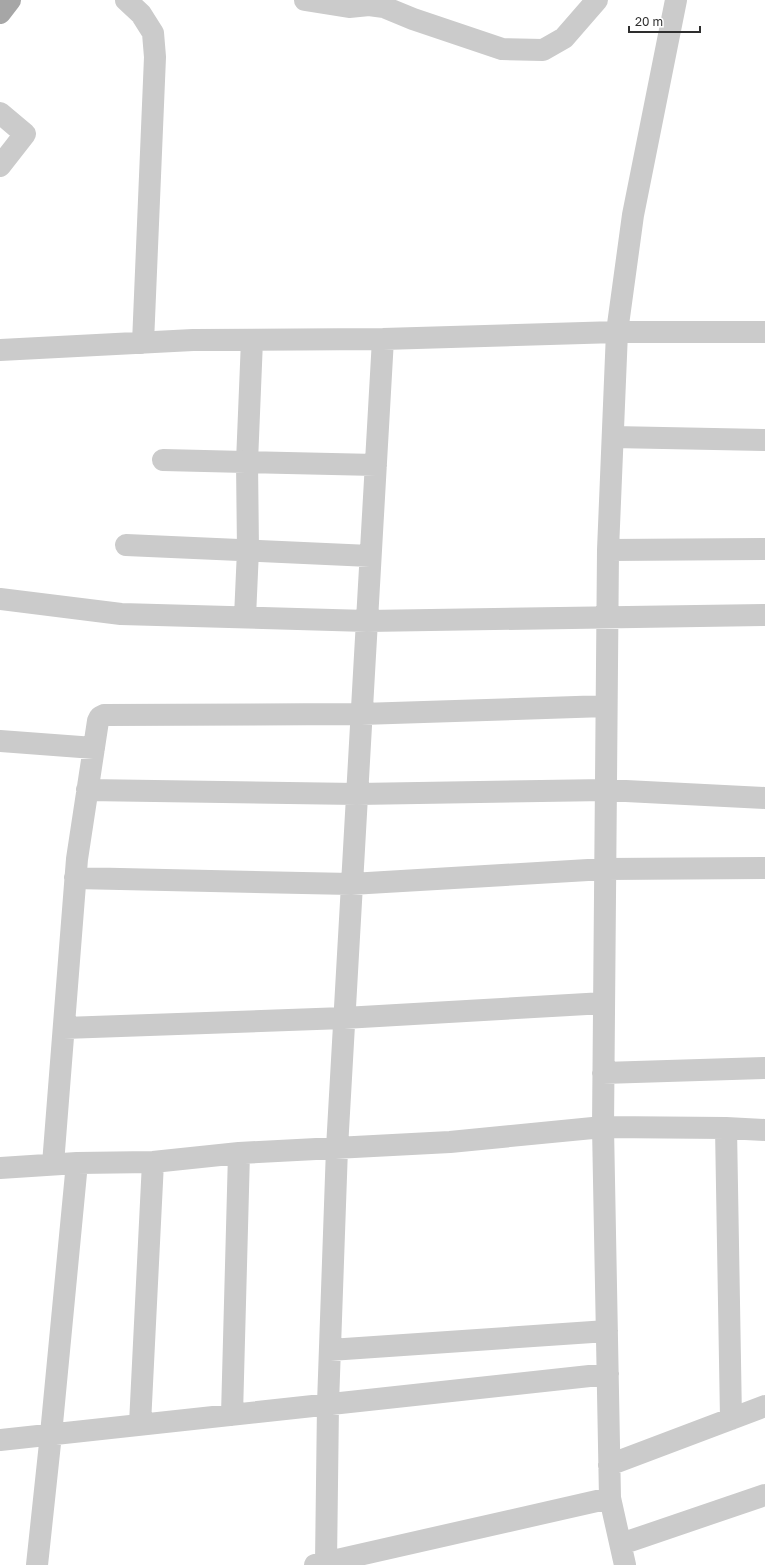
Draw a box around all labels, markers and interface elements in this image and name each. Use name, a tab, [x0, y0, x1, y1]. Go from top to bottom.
scale bar	[629, 8, 700, 34]
text: 20 m	[635, 14, 663, 29]

